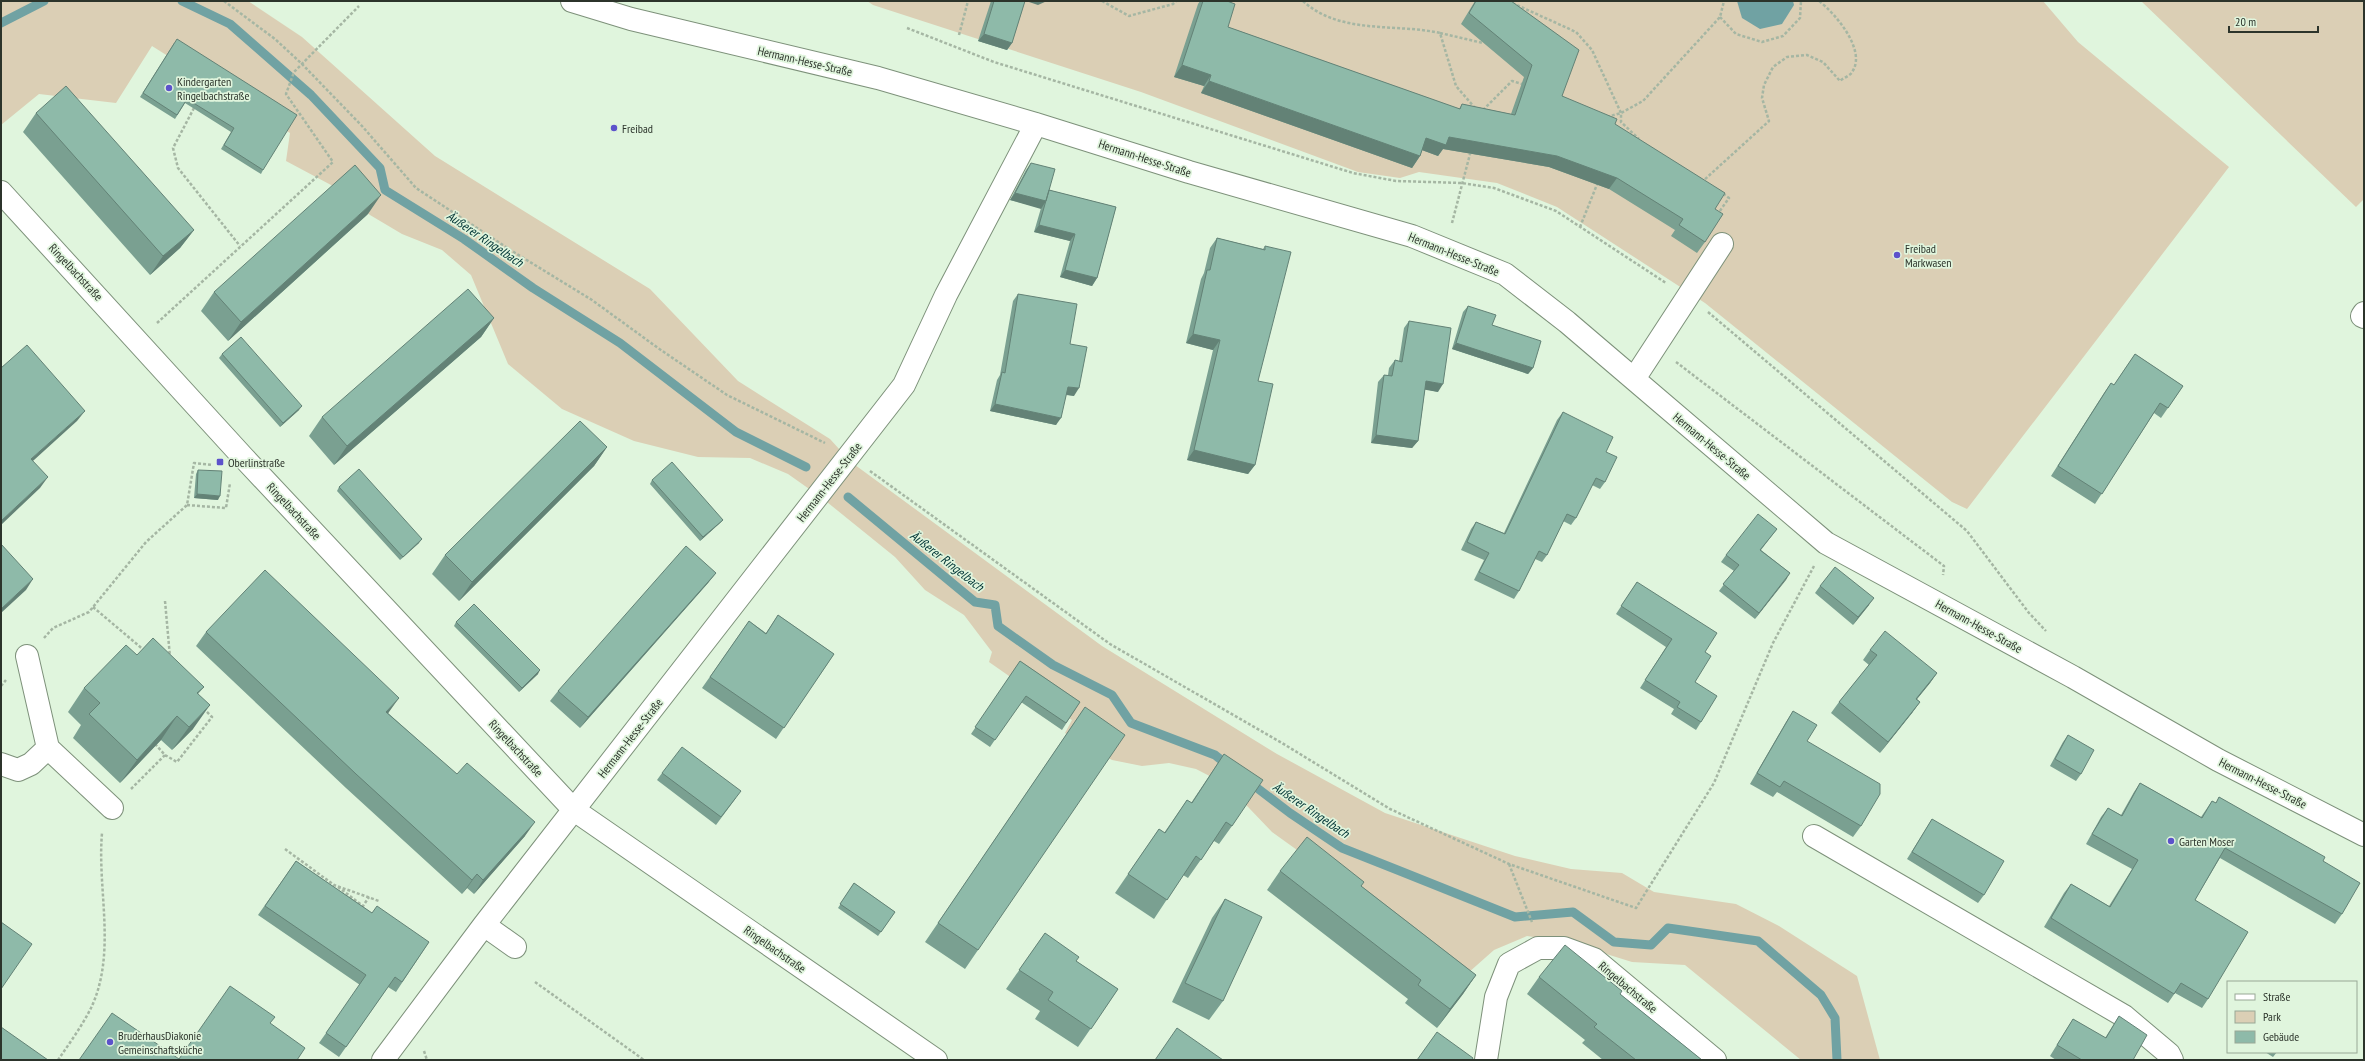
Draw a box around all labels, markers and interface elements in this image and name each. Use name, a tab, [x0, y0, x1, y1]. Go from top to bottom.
scale bar	[2229, 8, 2318, 34]
text: 20 m	[2235, 14, 2256, 29]
street label: Hermann-Hesse-Straße	[756, 43, 854, 79]
place label: Kindergarten Ringelbachstraße	[177, 74, 249, 103]
marker: Kindergarten Ringelbachstraße	[164, 83, 174, 93]
place label: Freibad	[622, 121, 653, 136]
marker: Freibad	[609, 123, 619, 133]
street label: Hermann-Hesse-Straße	[1097, 136, 1193, 180]
water label: Äußerer Ringelbach	[443, 207, 528, 272]
street label: Hermann-Hesse-Straße	[1406, 229, 1502, 279]
street label: Ringelbachstraße	[46, 240, 106, 304]
place label: Freibad Markwasen	[1905, 241, 1952, 270]
marker: Freibad Markwasen	[1892, 250, 1902, 260]
street label: Hermann-Hesse-Straße	[1670, 409, 1754, 483]
street label: Hermann-Hesse-Straße	[793, 439, 865, 525]
place label: Oberlinstraße	[228, 455, 285, 470]
marker: Oberlinstraße	[215, 457, 225, 467]
street label: Ringelbachstraße	[264, 479, 324, 543]
water label: Äußerer Ringelbach	[907, 527, 988, 596]
street label: Hermann-Hesse-Straße	[1933, 596, 2025, 656]
street label: Hermann-Hesse-Straße	[594, 695, 666, 781]
street label: Ringelbachstraße	[486, 716, 546, 780]
street label: Hermann-Hesse-Straße	[2217, 754, 2309, 812]
water label: Äußerer Ringelbach	[1269, 778, 1354, 843]
place label: Garten Moser	[2179, 834, 2235, 849]
marker: Garten Moser	[2166, 836, 2176, 846]
street label: Ringelbachstraße	[741, 922, 809, 976]
street label: Ringelbachstraße	[1595, 958, 1661, 1016]
legend	[2227, 981, 2357, 1053]
text: Straße	[2263, 989, 2290, 1004]
text: Park	[2263, 1009, 2281, 1024]
place label: BruderhausDiakonie Gemeinschaftsküche	[118, 1028, 203, 1057]
text: Gebäude	[2263, 1029, 2299, 1044]
marker: BruderhausDiakonie Gemeinschaftsküche	[105, 1037, 115, 1047]

